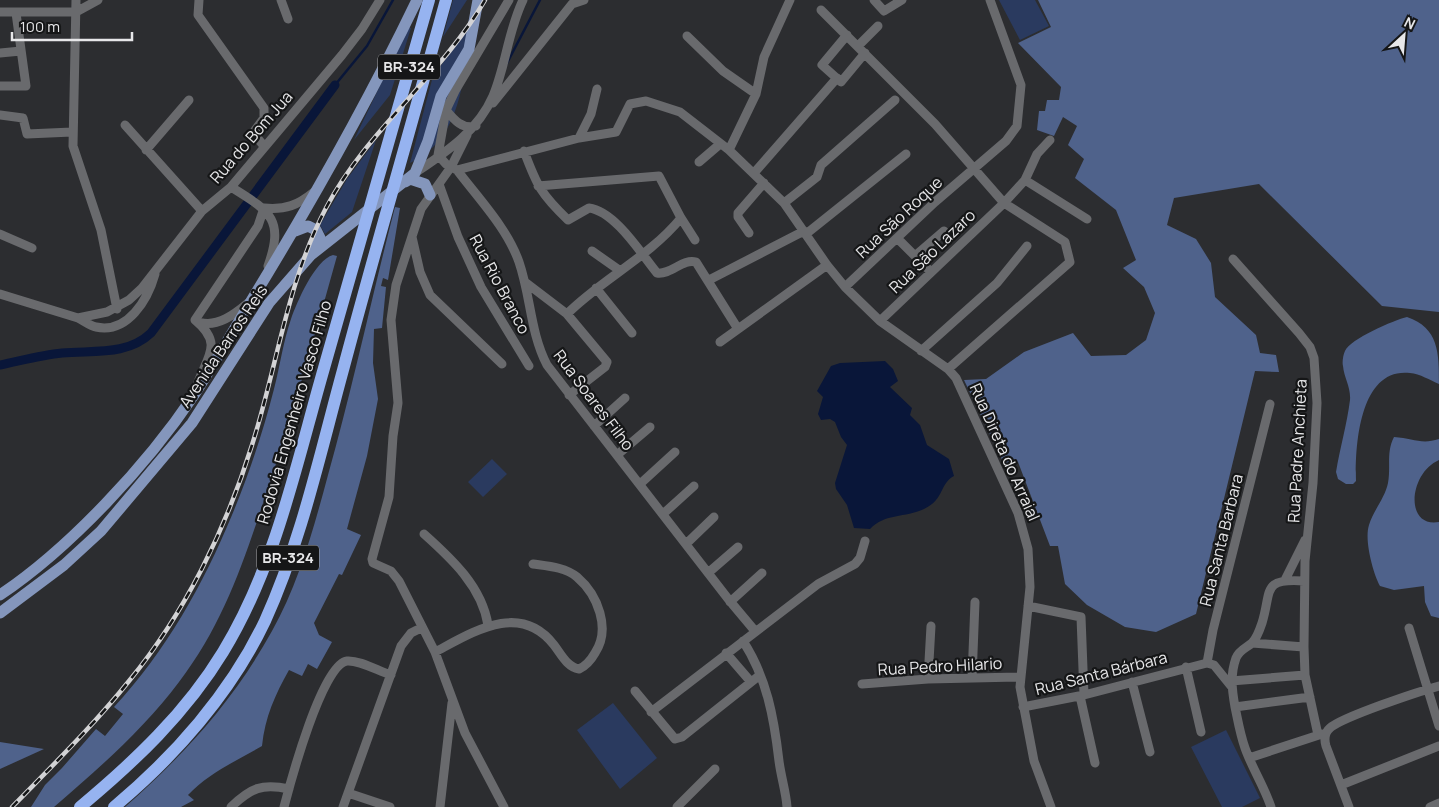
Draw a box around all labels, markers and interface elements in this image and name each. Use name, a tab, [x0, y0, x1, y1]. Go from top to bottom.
scale bar	[12, 10, 132, 42]
north arrow	[1379, 10, 1429, 60]
text: N	[1401, 12, 1419, 34]
text: 100 m	[20, 16, 60, 37]
road number: BR-324	[378, 54, 440, 80]
street label: Rua do Bom Jua	[205, 86, 297, 188]
street label: Rua São Roque	[851, 171, 947, 263]
street label: Rua São Lazaro	[884, 204, 980, 298]
street label: Rua Rio Branco	[465, 230, 535, 338]
street label: Avenida Barros Reis	[174, 280, 272, 412]
street label: Rodovia Engenheiro Vasco Filho	[251, 298, 337, 526]
street label: Rua Soares Filho	[549, 345, 639, 455]
street label: Rua Padre Anchieta	[1282, 379, 1312, 523]
street label: Rua Direta do Arraial	[965, 380, 1045, 524]
street label: Rua Santa Barbara	[1194, 472, 1248, 608]
road number: BR-324	[257, 546, 319, 570]
street label: Rua Santa Bárbara	[1033, 646, 1169, 700]
street label: Rua Pedro Hilario	[877, 652, 1003, 680]

